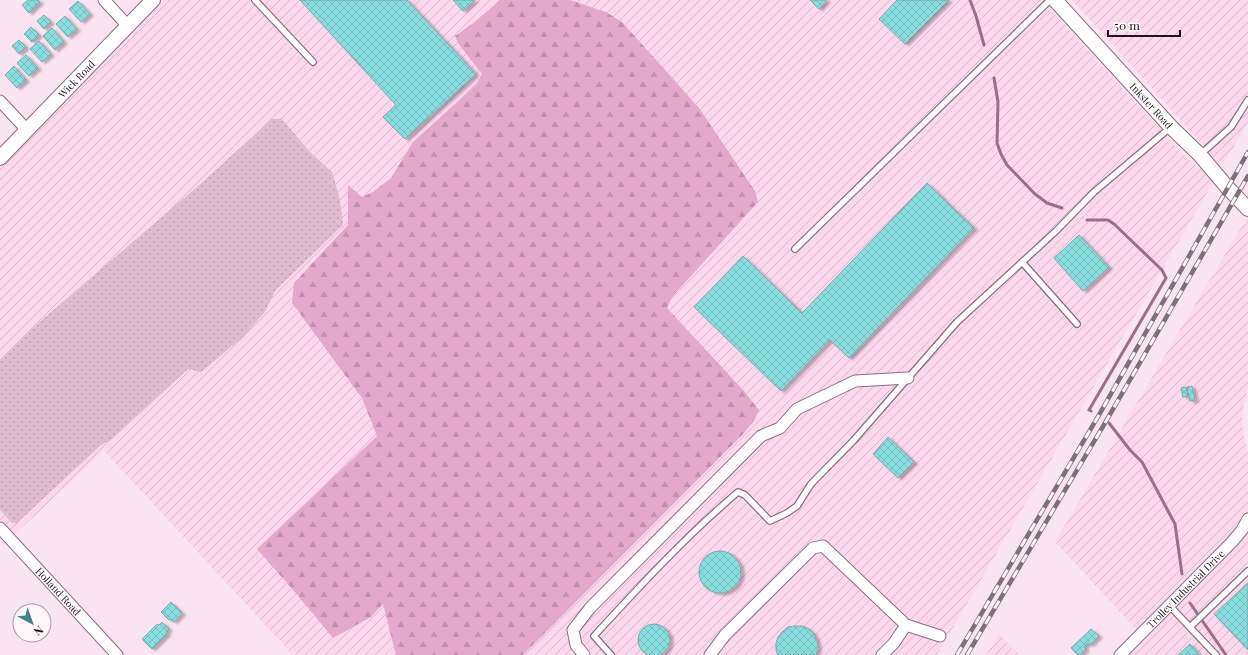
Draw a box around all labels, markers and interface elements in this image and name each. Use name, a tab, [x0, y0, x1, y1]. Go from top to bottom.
scale bar	[1108, 12, 1180, 38]
text: 50 m	[1114, 17, 1140, 33]
street label: Wick Road	[54, 57, 98, 102]
street label: Inkster Road	[1127, 80, 1176, 132]
street label: Trolley Industrial Drive	[1144, 547, 1227, 631]
street label: Holland Road	[33, 564, 84, 618]
north arrow	[12, 603, 52, 643]
text: N	[31, 623, 47, 639]

